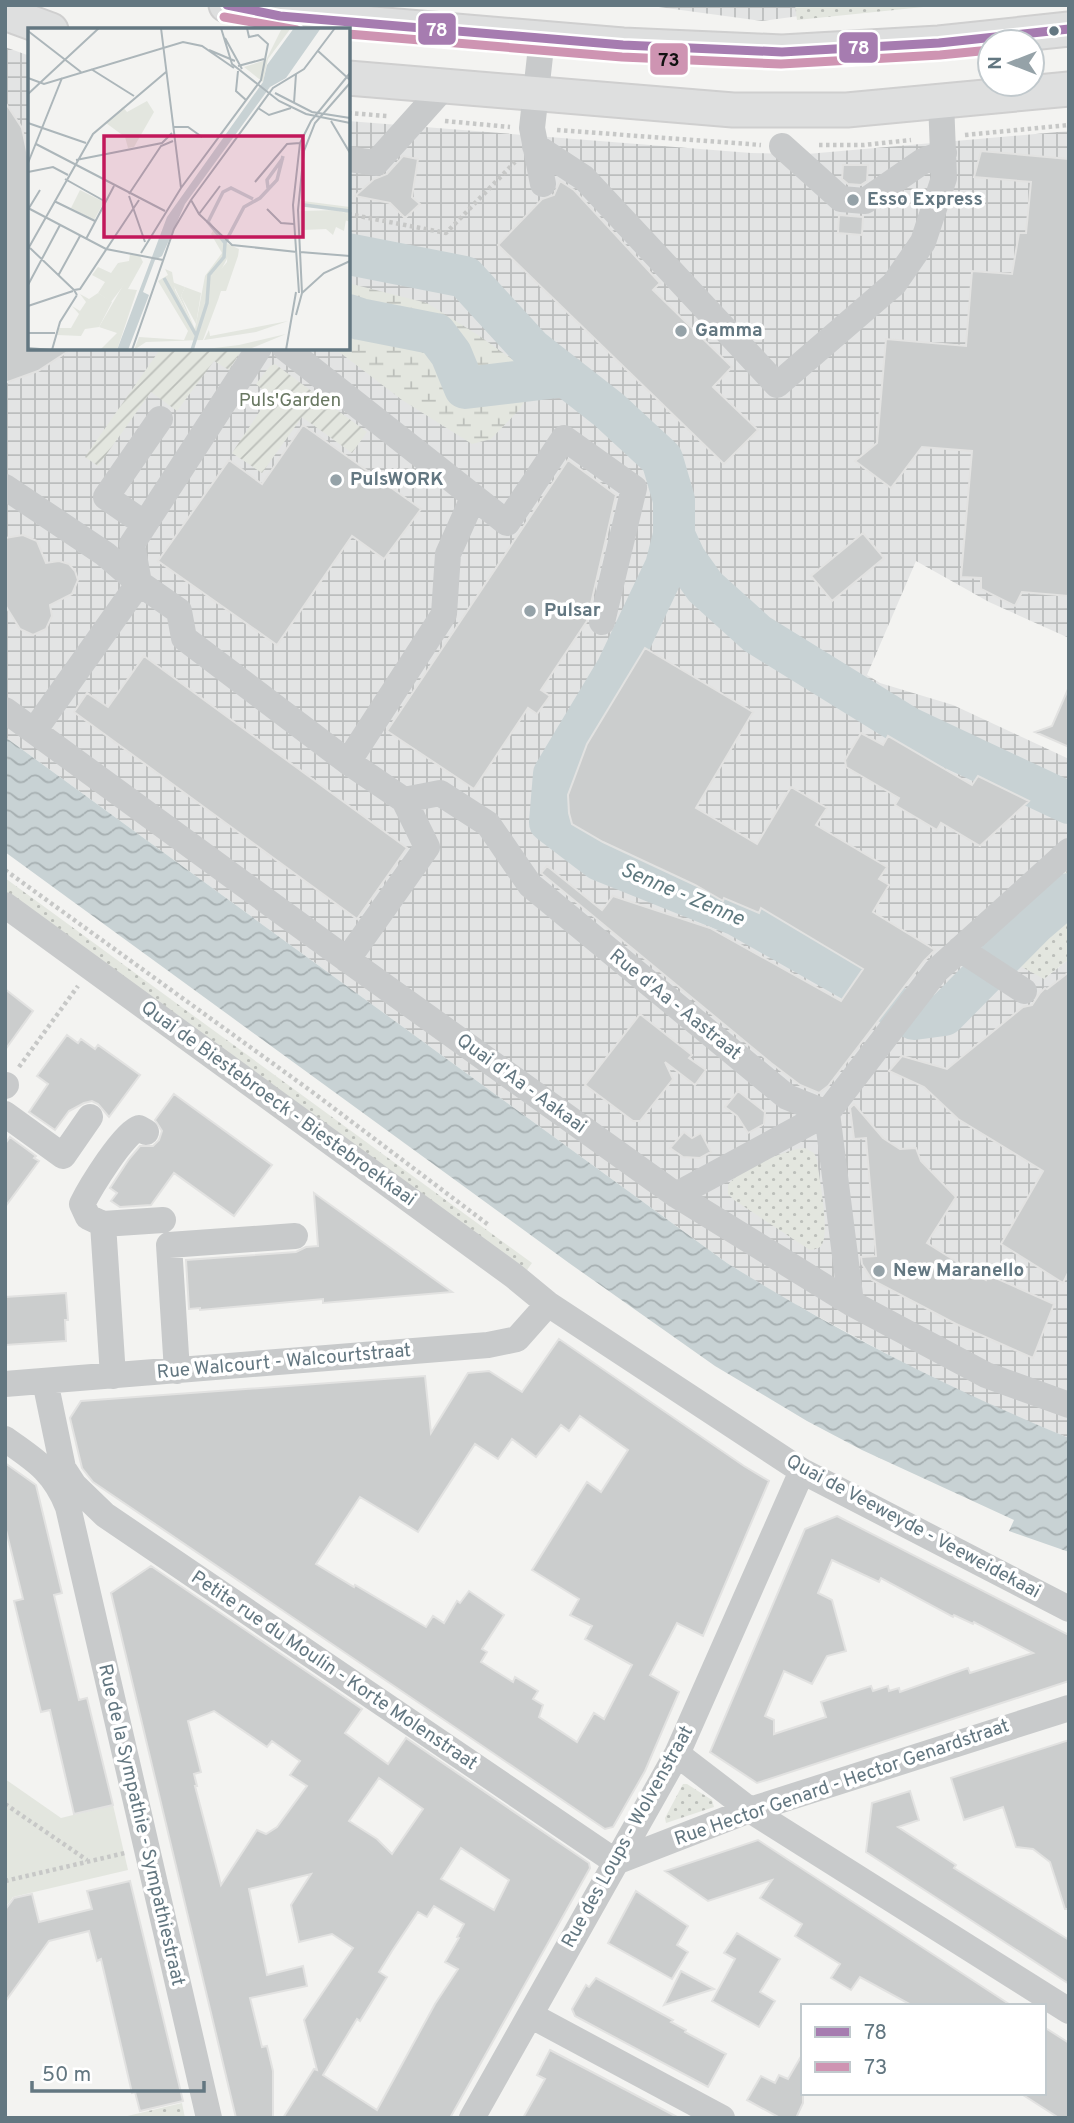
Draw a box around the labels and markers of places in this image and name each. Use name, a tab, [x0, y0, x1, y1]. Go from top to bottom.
unlabelled marker	[1047, 24, 1061, 38]
place label: Esso Express	[867, 188, 983, 212]
marker: Esso Express	[845, 192, 861, 208]
place label: Gamma	[695, 319, 763, 343]
marker: Gamma	[673, 323, 689, 339]
place label: PulsWORK	[350, 468, 444, 492]
marker: PulsWORK	[328, 472, 344, 488]
place label: Pulsar	[544, 599, 601, 623]
marker: Pulsar	[522, 603, 538, 619]
place label: New Maranello	[893, 1259, 1024, 1283]
marker: New Maranello	[871, 1263, 887, 1279]

